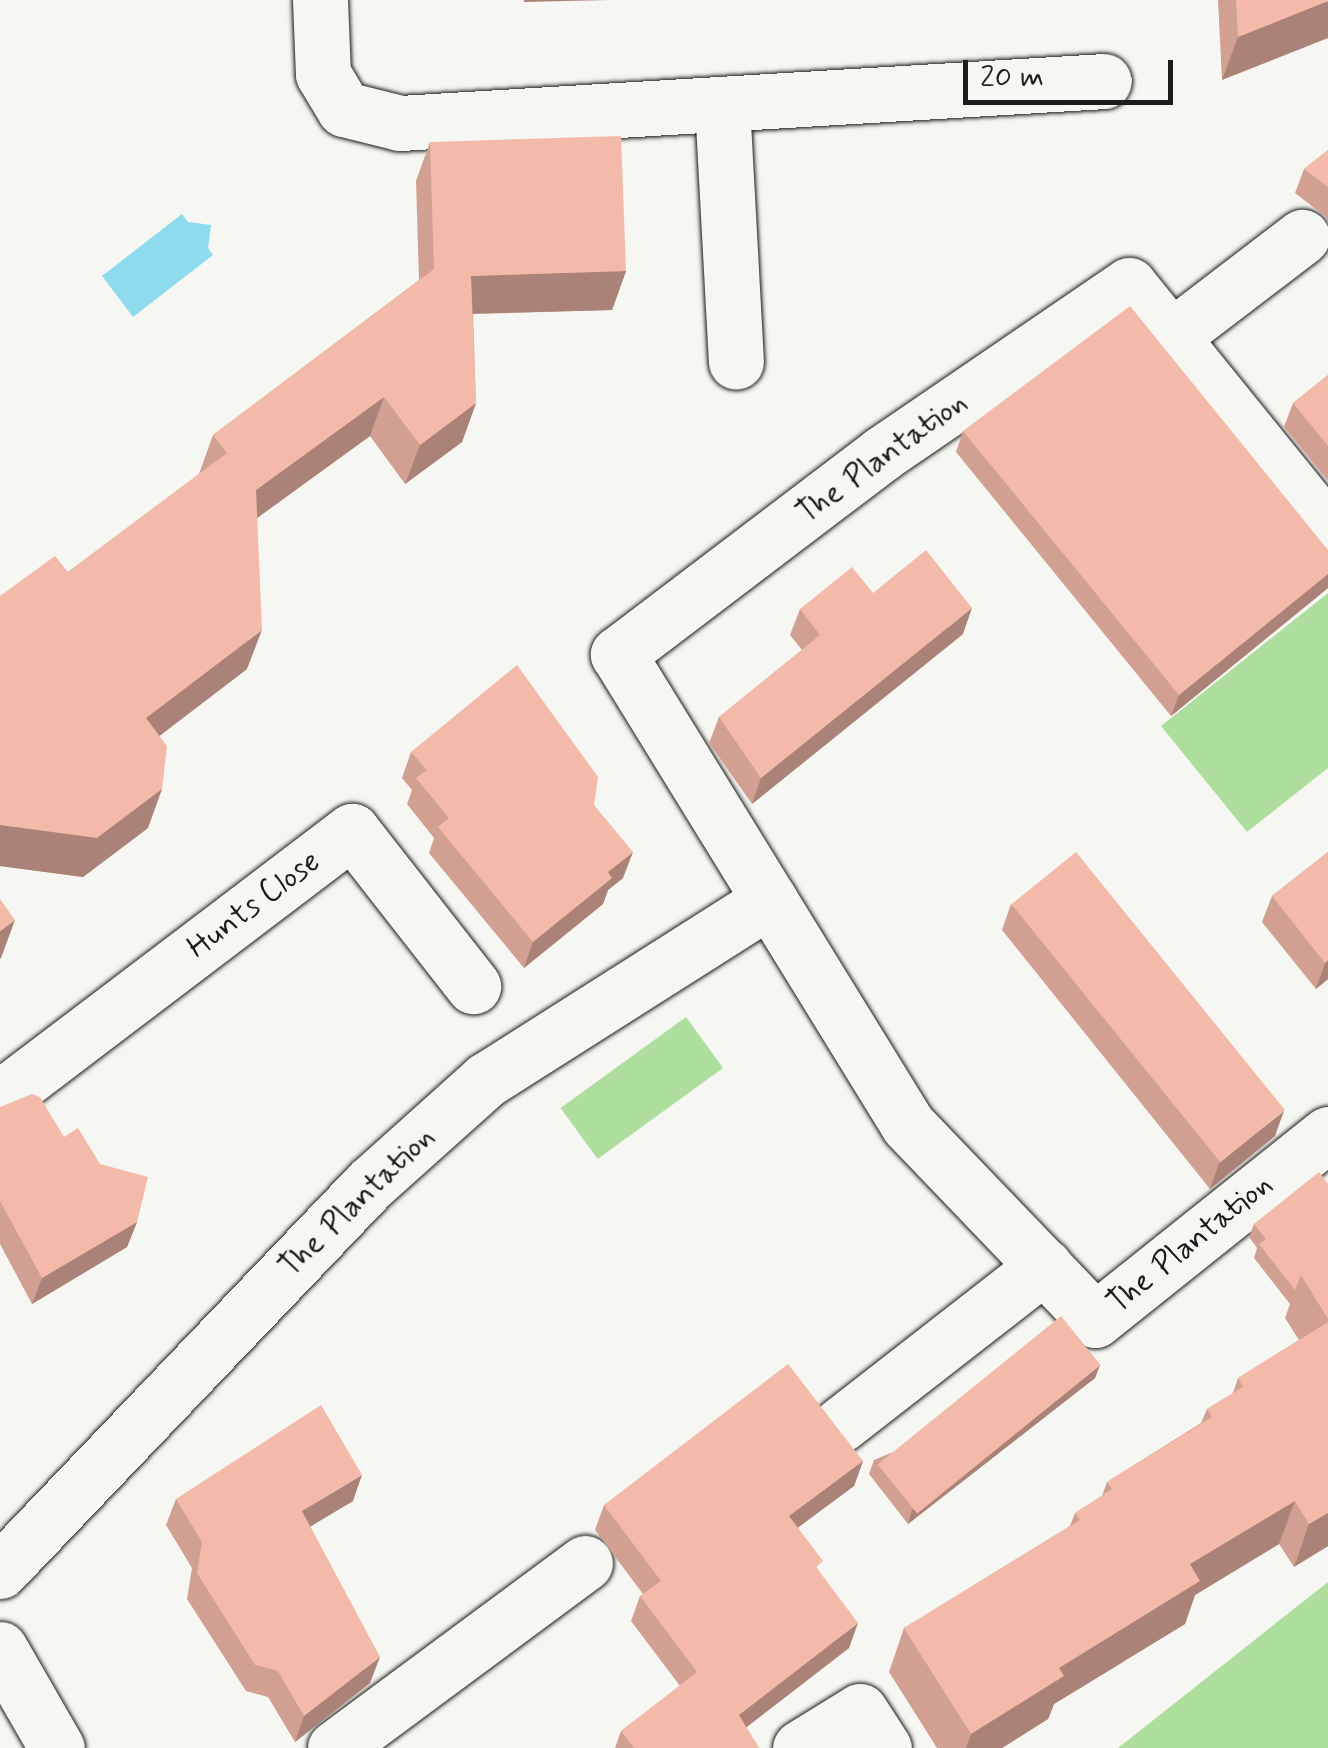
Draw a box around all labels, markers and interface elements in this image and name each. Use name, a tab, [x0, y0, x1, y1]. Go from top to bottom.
scale bar	[968, 40, 1178, 102]
text: 20 m	[980, 58, 1044, 97]
street label: The Plantation	[787, 381, 977, 535]
street label: Hunts Close	[178, 841, 330, 969]
street label: The Plantation	[269, 1116, 445, 1288]
street label: The Plantation	[1097, 1164, 1283, 1324]

